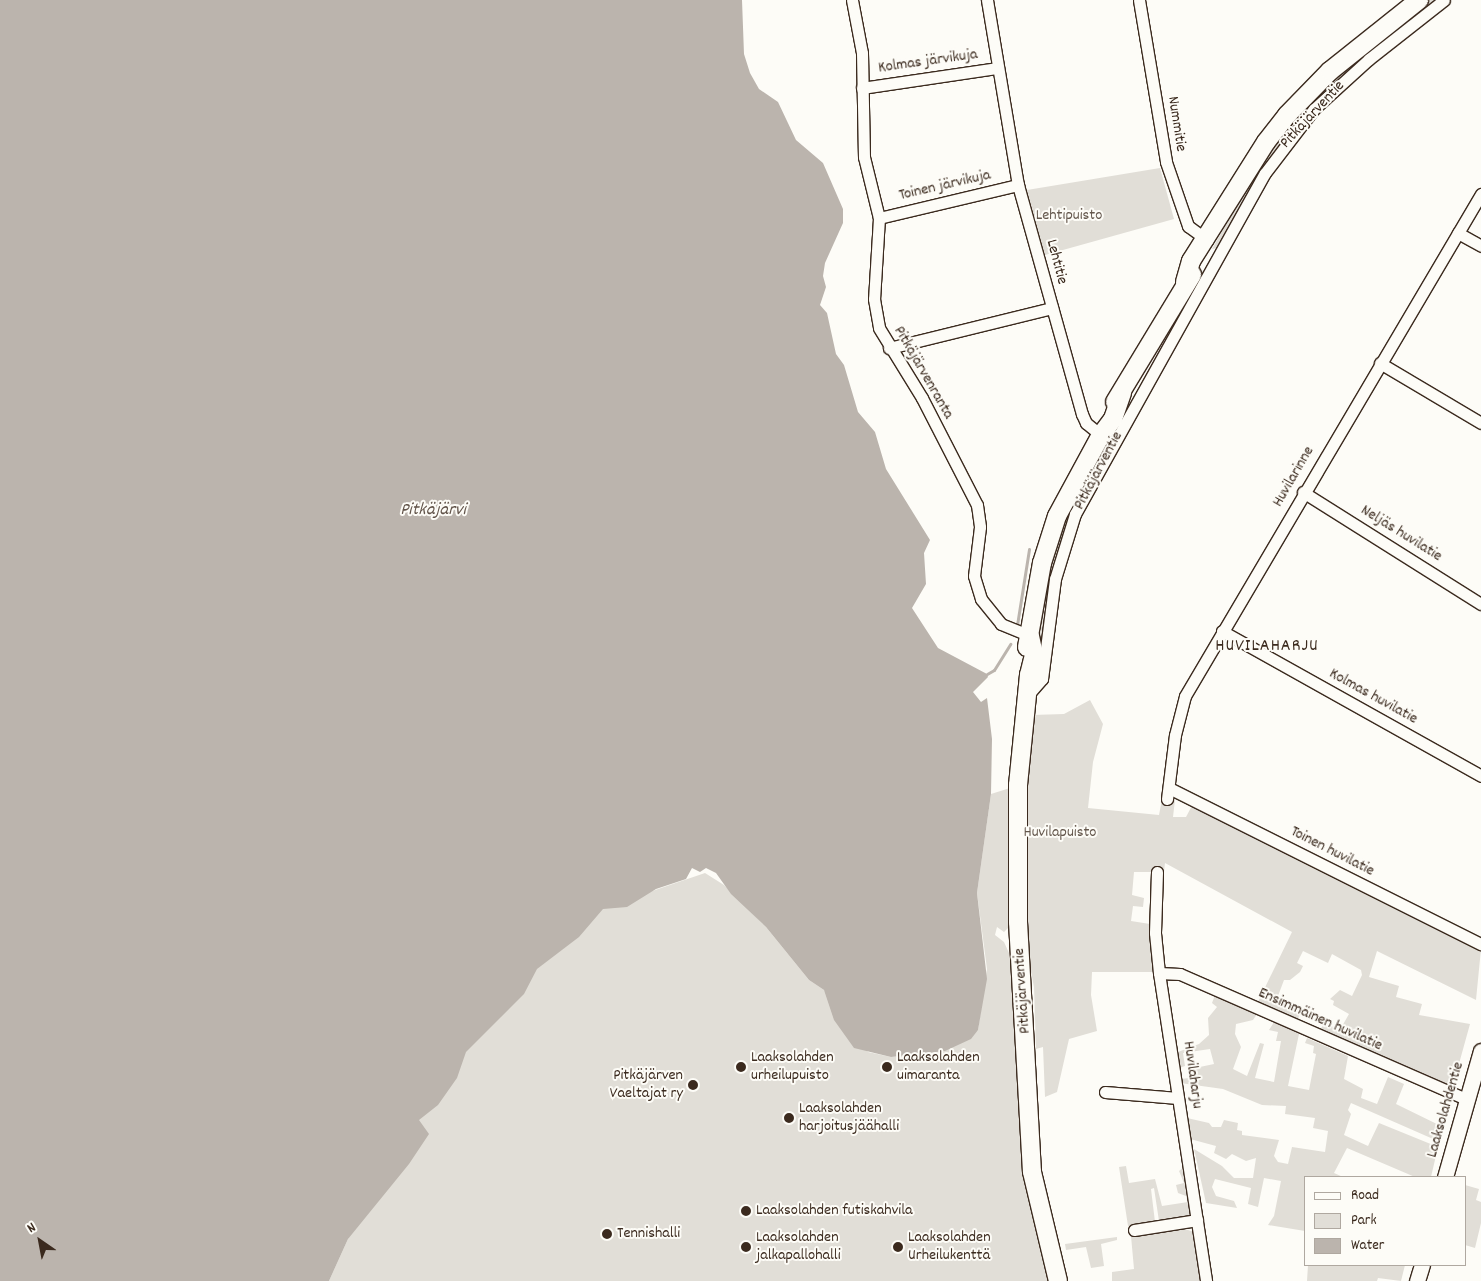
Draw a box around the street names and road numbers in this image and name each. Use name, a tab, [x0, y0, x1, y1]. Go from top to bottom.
street label: Kolmas järvikuja	[877, 46, 979, 78]
street label: Pitkäjärventie	[1277, 77, 1349, 153]
street label: Nummitie	[1162, 95, 1190, 153]
street label: Toinen järvikuja	[897, 166, 993, 206]
street label: Lehtitie	[1041, 237, 1071, 287]
street label: Pitkäjärvenranta	[889, 323, 957, 423]
street label: Pitkäjärventie	[1070, 429, 1128, 513]
street label: Huvilarinne	[1269, 443, 1319, 511]
street label: Neljäs huvilatie	[1357, 501, 1445, 567]
street label: Kolmas huvilatie	[1325, 665, 1421, 729]
street label: Toinen huvilatie	[1287, 823, 1377, 881]
street label: Pitkäjärventie	[1010, 948, 1036, 1034]
street label: Ensimmäinen huvilatie	[1255, 984, 1385, 1056]
street label: Huvilaharju	[1178, 1040, 1206, 1110]
street label: Laaksolahdentie	[1423, 1060, 1469, 1160]

